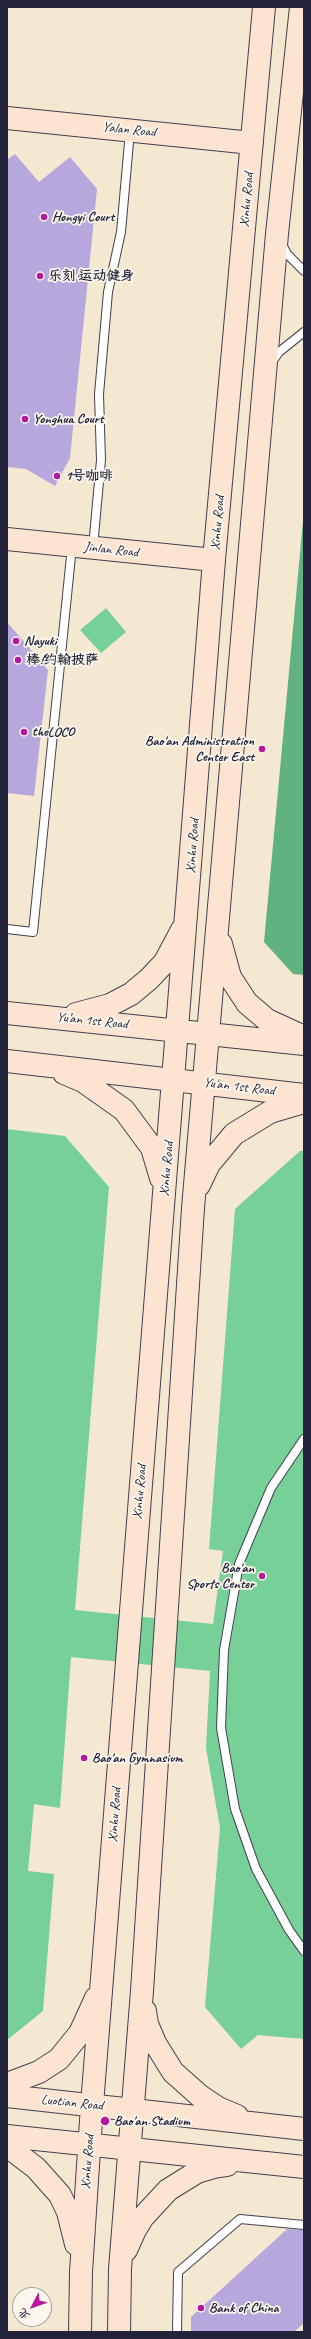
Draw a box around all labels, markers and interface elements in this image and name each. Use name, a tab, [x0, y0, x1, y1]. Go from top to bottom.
street label: Yalan Road	[102, 119, 156, 141]
street label: Xinhu Road	[236, 172, 258, 228]
place label: Hongyi Court	[52, 209, 114, 225]
marker: Hongyi Court	[39, 212, 49, 222]
place label: 乐刻·运动健身	[48, 268, 135, 284]
marker: 乐刻·运动健身	[35, 271, 45, 281]
place label: Yonghua Court	[33, 411, 103, 427]
marker: Yonghua Court	[20, 414, 30, 424]
place label: 1号咖啡	[65, 468, 113, 484]
marker: 1号咖啡	[52, 471, 62, 481]
street label: Xinhu Road	[207, 495, 229, 551]
street label: Jinlan Road	[83, 539, 139, 561]
place label: Nayuki	[24, 633, 57, 649]
marker: Nayuki	[11, 636, 21, 646]
place label: 棒!约翰披萨	[26, 652, 99, 668]
marker: 棒!约翰披萨	[13, 655, 23, 665]
place label: theLOCO	[32, 724, 74, 740]
marker: theLOCO	[19, 727, 29, 737]
place label: Bao'an Administration Center East	[145, 733, 254, 766]
marker: Bao'an Administration Center East	[257, 744, 267, 754]
street label: Xinhu Road	[183, 818, 203, 874]
street label: Yu’an 1st Road	[56, 1009, 128, 1033]
street label: Yu'an 1st Road	[203, 1074, 275, 1100]
street label: Xinhu Road	[156, 1141, 178, 1197]
street label: Xinhu Road	[129, 1464, 151, 1520]
place label: Bao'an Sports Center	[187, 1560, 254, 1592]
marker: Bao'an Sports Center	[257, 1571, 267, 1581]
place label: Bao'an Gymnasium	[92, 1750, 183, 1766]
marker: Bao'an Gymnasium	[79, 1753, 89, 1763]
street label: Xinhu Road	[105, 1787, 125, 1843]
street label: Luotian Road	[40, 2091, 104, 2115]
place label: Bao'an Stadium	[114, 2113, 190, 2129]
marker: Bao'an Stadium	[99, 2115, 111, 2127]
street label: Xinhu Road	[78, 2134, 98, 2190]
north arrow	[12, 2287, 52, 2327]
place label: Bank of China	[209, 2300, 278, 2316]
marker: Bank of China	[196, 2303, 206, 2313]
text: 北	[15, 2305, 33, 2323]

